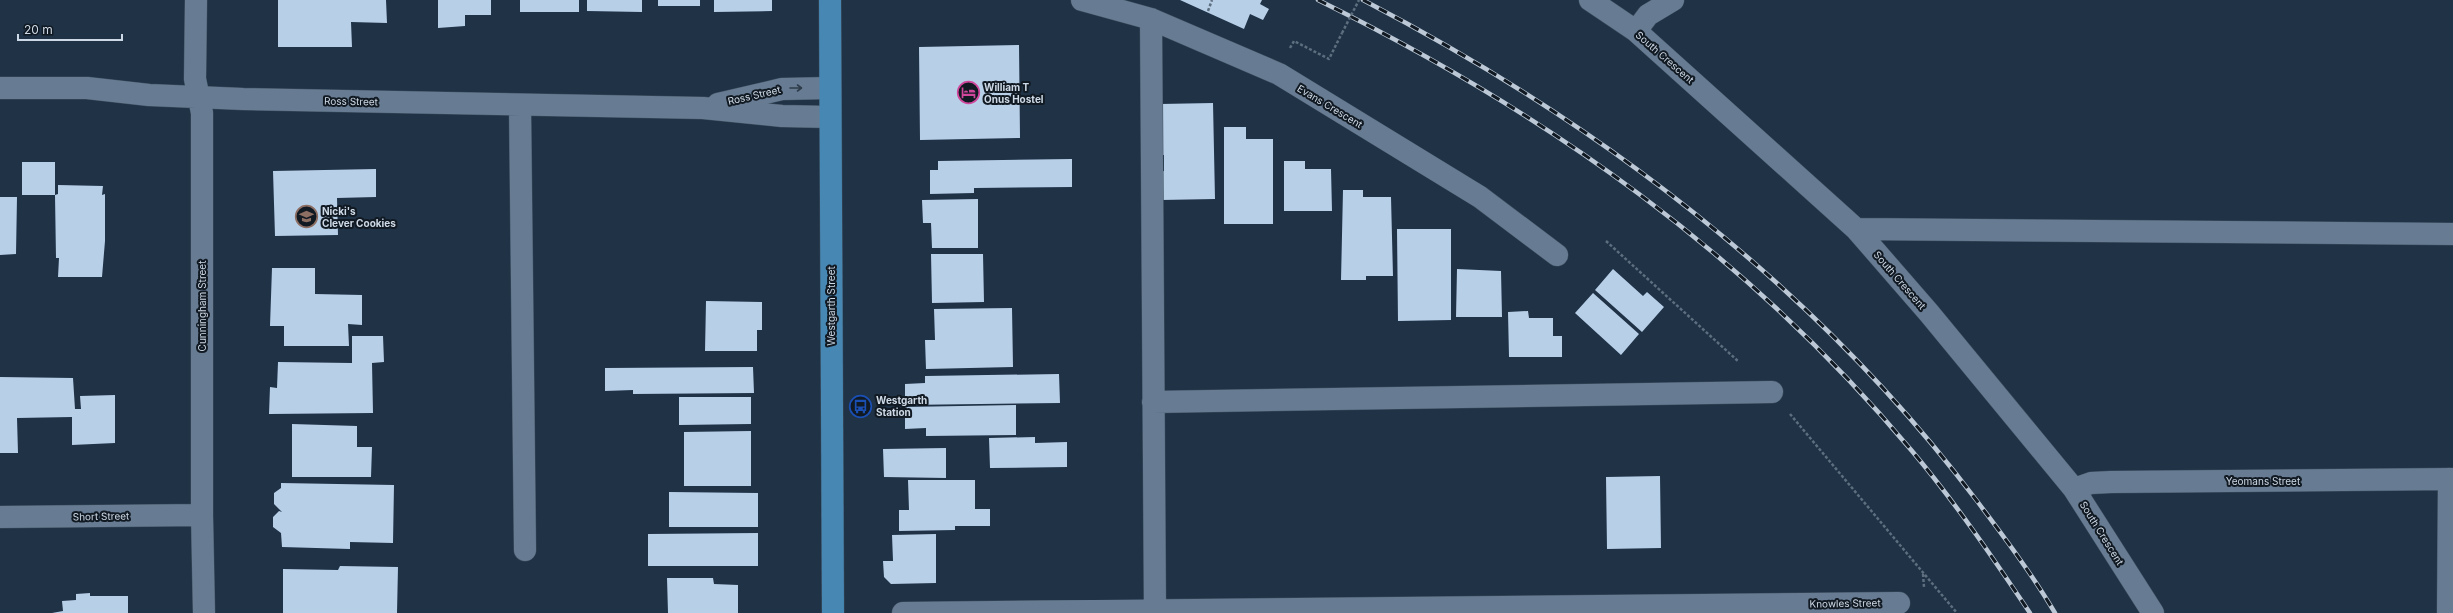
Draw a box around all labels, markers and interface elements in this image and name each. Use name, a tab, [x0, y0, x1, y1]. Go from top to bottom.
scale bar	[18, 16, 122, 42]
text: 20 m	[24, 22, 53, 37]
street label: South Crescent	[1633, 29, 1697, 86]
hotel icon: William T Onus Hostel	[956, 80, 982, 106]
place label: William T Onus Hostel	[984, 81, 1044, 105]
street label: Evans Crescent	[1295, 82, 1365, 131]
street label: Ross Street	[726, 83, 782, 107]
one-way arrow	[789, 84, 802, 92]
street label: Ross Street	[324, 95, 379, 107]
school or university icon: Nicki's Clever Cookies	[293, 204, 319, 230]
place label: Nicki's Clever Cookies	[322, 205, 396, 229]
street label: South Crescent	[1872, 248, 1929, 312]
street label: Cunningham Street	[196, 260, 208, 351]
street label: Westgarth Street	[825, 266, 837, 346]
bus stop icon: Westgarth Station	[847, 393, 873, 419]
place label: Westgarth Station	[876, 394, 927, 418]
street label: Yeomans Street	[2226, 475, 2301, 487]
street label: South Crescent	[2078, 499, 2127, 568]
street label: Short Street	[73, 509, 130, 522]
street label: Knowles Street	[1809, 596, 1881, 610]

